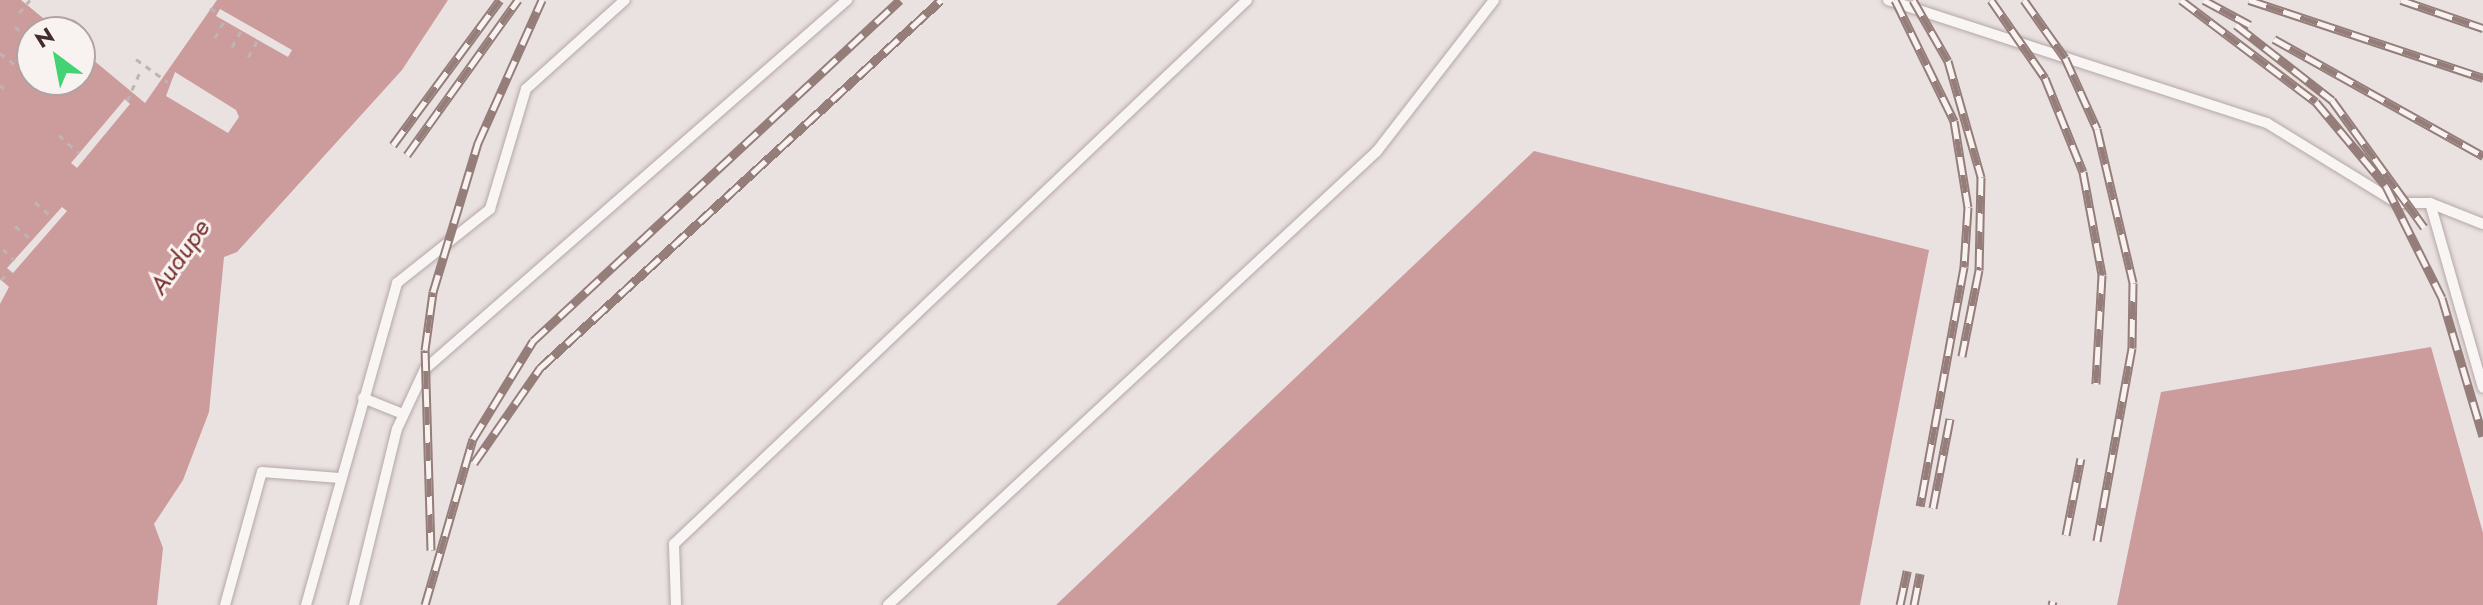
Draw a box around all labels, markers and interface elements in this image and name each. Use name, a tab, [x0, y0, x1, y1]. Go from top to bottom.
north arrow	[16, 16, 96, 96]
text: N	[28, 19, 60, 56]
water label: Audupe	[143, 214, 217, 300]

